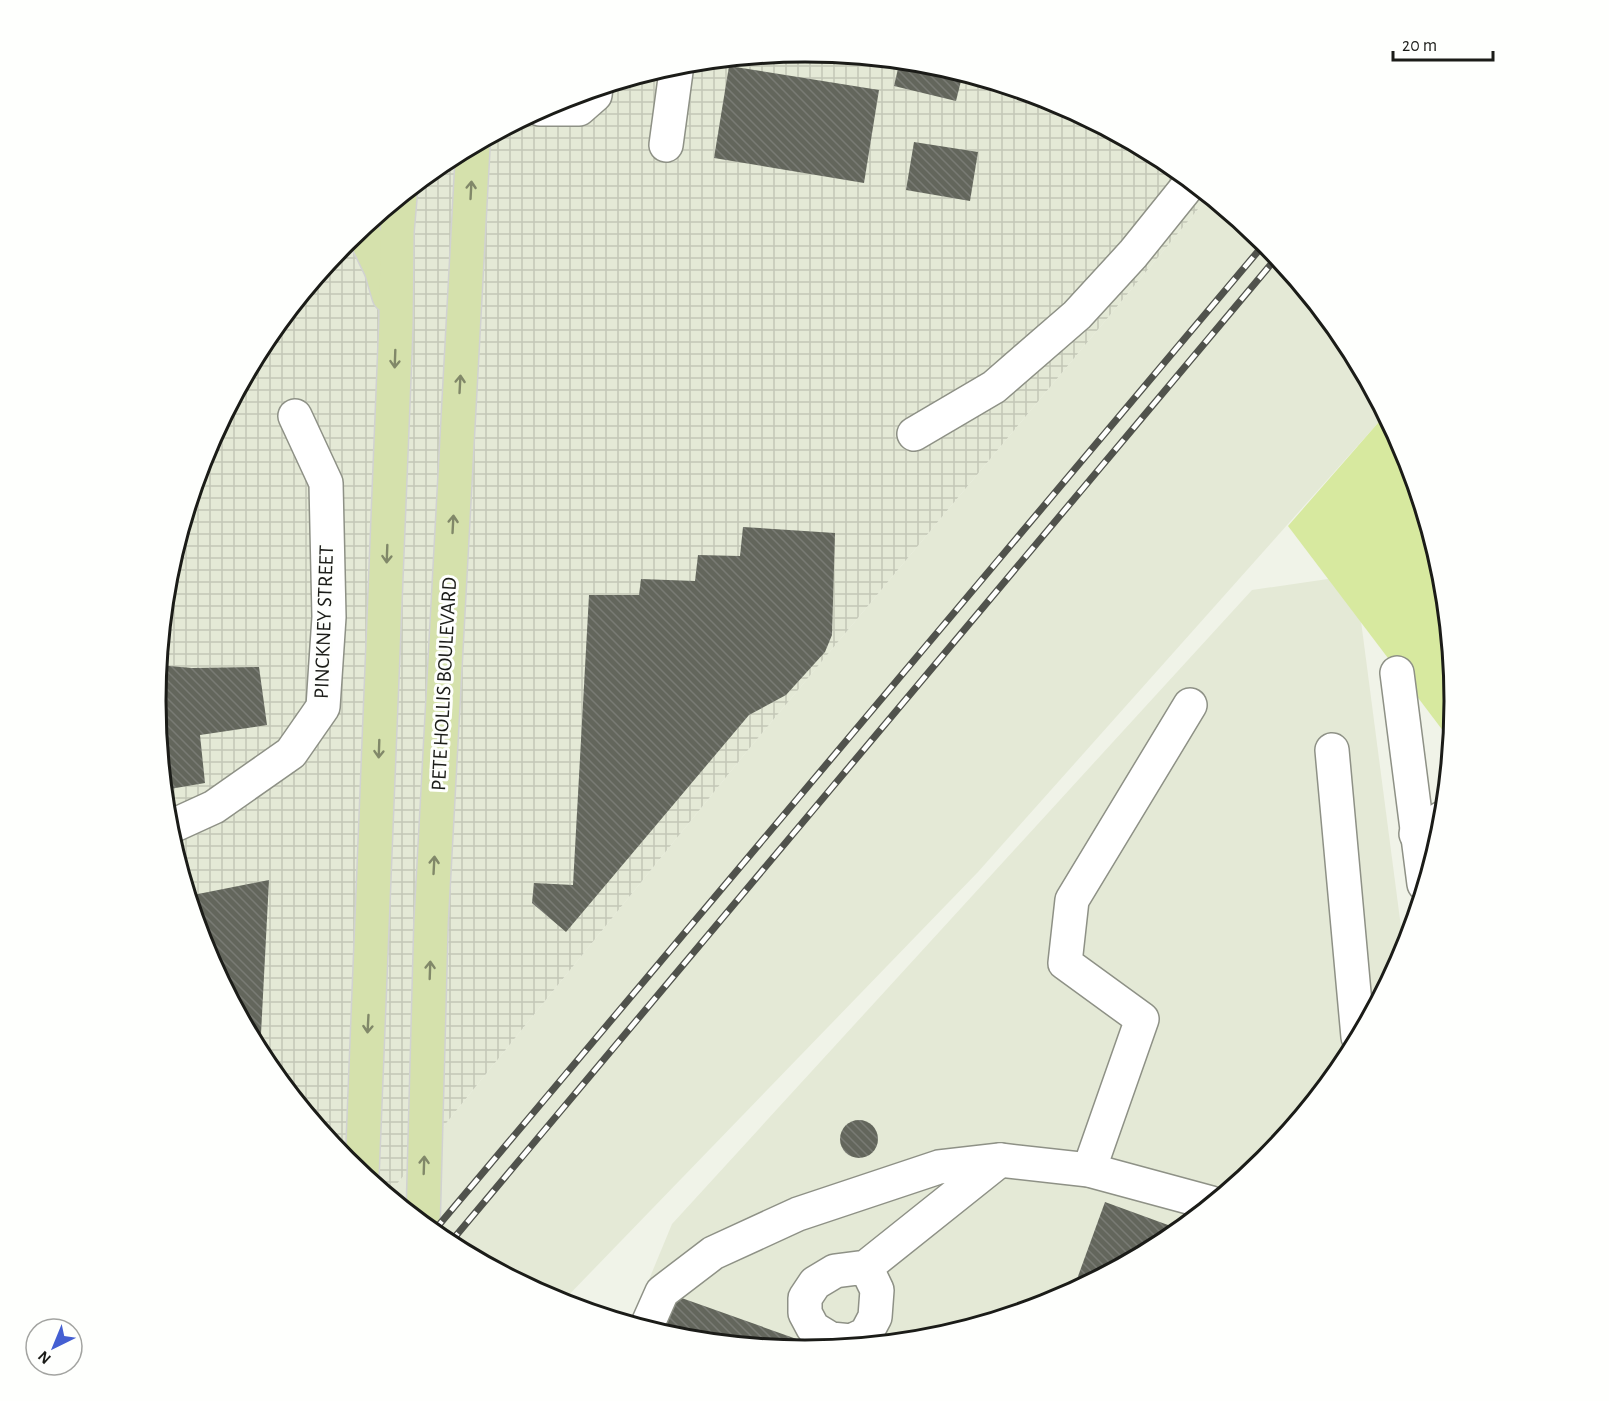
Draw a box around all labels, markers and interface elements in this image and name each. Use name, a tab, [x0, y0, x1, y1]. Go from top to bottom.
scale bar	[1393, 24, 1494, 62]
text: 20 m	[1402, 37, 1437, 55]
one-way arrow	[466, 180, 477, 200]
one-way arrow	[389, 349, 400, 369]
one-way arrow	[455, 375, 466, 395]
one-way arrow	[447, 514, 458, 534]
one-way arrow	[381, 544, 392, 564]
street label: PINCKNEY STREET	[311, 545, 337, 699]
street label: PETE HOLLIS BOULEVARD	[428, 577, 460, 791]
one-way arrow	[374, 739, 385, 759]
one-way arrow	[429, 856, 440, 876]
one-way arrow	[424, 960, 436, 980]
one-way arrow	[363, 1013, 374, 1033]
one-way arrow	[419, 1155, 430, 1175]
north arrow	[24, 1317, 84, 1377]
text: N	[35, 1348, 54, 1367]

